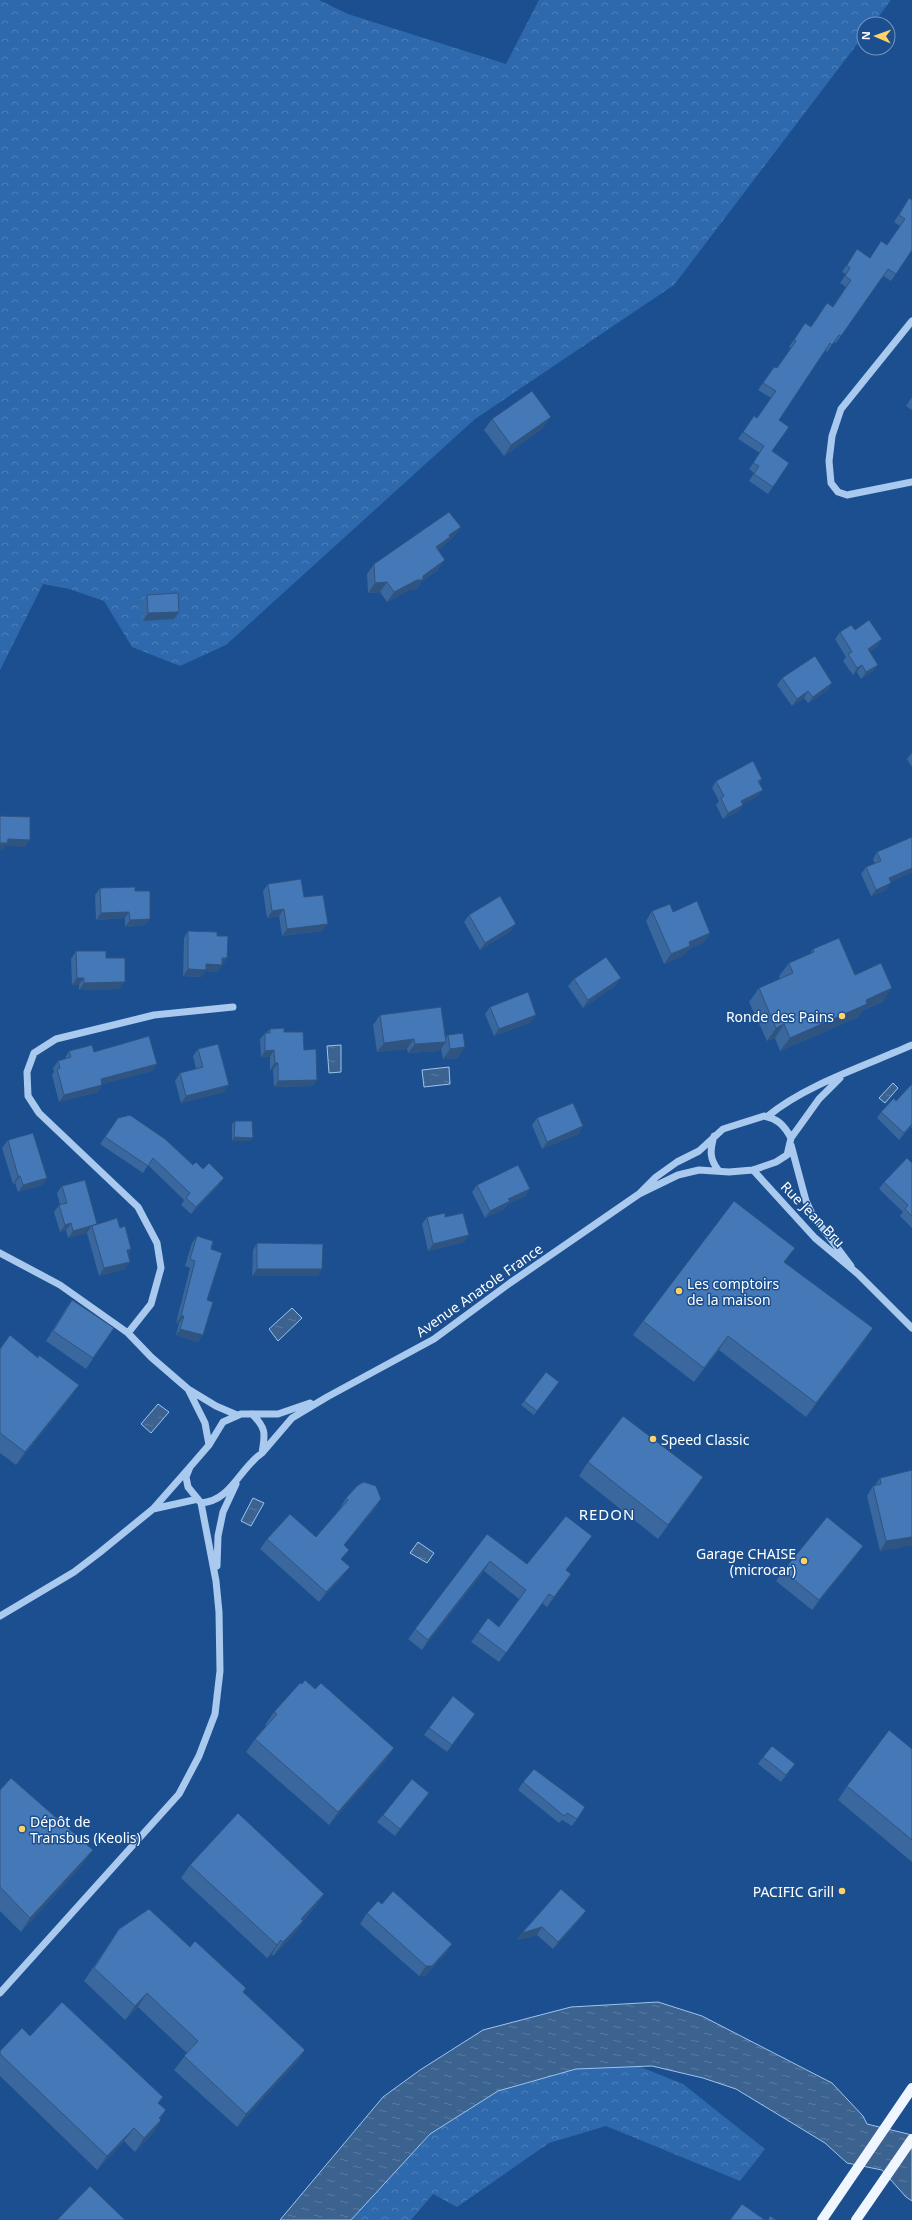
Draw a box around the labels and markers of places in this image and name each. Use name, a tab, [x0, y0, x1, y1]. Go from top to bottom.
place label: Ronde des Pains	[726, 1007, 834, 1026]
marker: Ronde des Pains	[837, 1011, 847, 1021]
place label: Les comptoirs de la maison	[687, 1274, 779, 1309]
marker: Les comptoirs de la maison	[674, 1286, 684, 1296]
place label: Speed Classic	[661, 1430, 750, 1449]
marker: Speed Classic	[648, 1434, 658, 1444]
place label: Garage CHAISE (microcar)	[696, 1544, 796, 1579]
marker: Garage CHAISE (microcar)	[799, 1556, 809, 1566]
place label: Dépôt de Transbus (Keolis)	[30, 1812, 141, 1847]
marker: Dépôt de Transbus (Keolis)	[17, 1824, 27, 1834]
place label: PACIFIC Grill	[753, 1882, 834, 1901]
marker: PACIFIC Grill	[837, 1886, 847, 1896]

